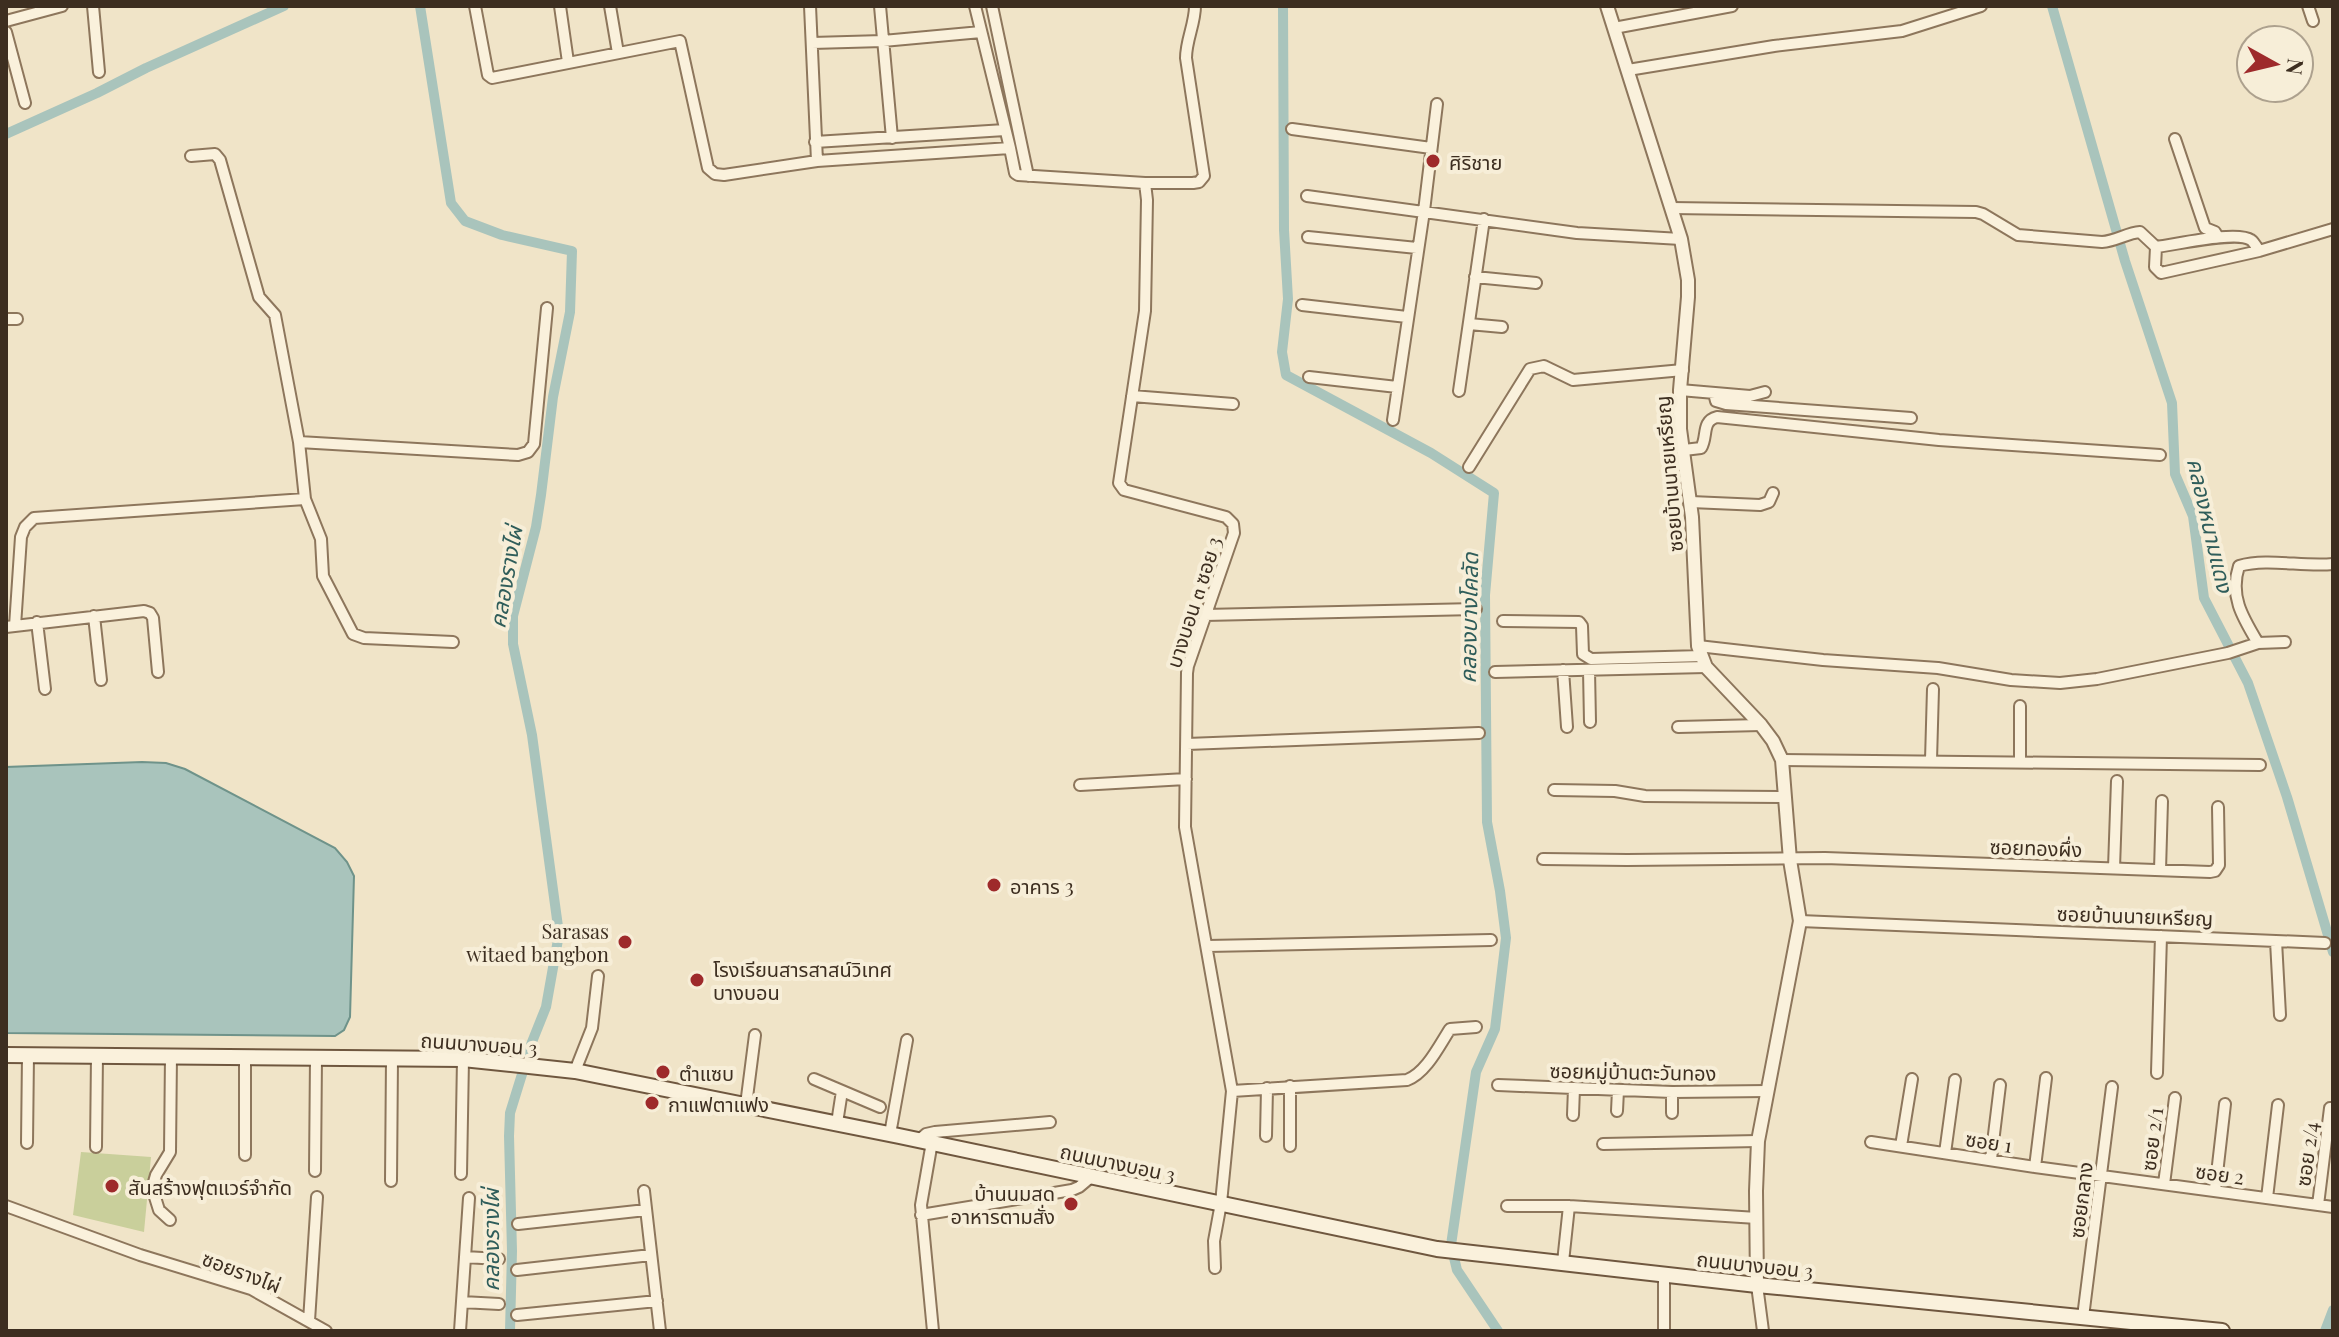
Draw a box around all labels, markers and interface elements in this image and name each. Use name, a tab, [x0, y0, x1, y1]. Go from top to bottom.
north arrow	[2235, 24, 2315, 104]
text: N	[2280, 57, 2312, 77]
place label: ศิริชาย	[1449, 148, 1502, 175]
marker: ศิริชาย	[1424, 152, 1442, 170]
street label: ซอยบ้านนายเหรียญ	[1648, 395, 1688, 553]
water label: คลองหนามแดง	[2181, 455, 2241, 596]
water label: คลองรางไผ่	[481, 521, 529, 630]
street label: บางบอน ๓ ซอย 3	[1159, 533, 1227, 671]
water label: คลองบางโคลัด	[1452, 551, 1484, 684]
street label: ซอยทองผึ่ง	[1989, 832, 2083, 862]
place label: อาคาร 3	[1010, 872, 1074, 899]
marker: อาคาร 3	[985, 876, 1003, 894]
street label: ซอยบ้านนายเหรียญ	[2056, 899, 2214, 931]
place label: Sarasas witaed bangbon	[466, 917, 609, 967]
marker: Sarasas witaed bangbon	[616, 933, 634, 951]
place label: โรงเรียนสารสาสน์วิเทศ บางบอน	[713, 955, 892, 1005]
marker: โรงเรียนสารสาสน์วิเทศ บางบอน	[688, 971, 706, 989]
street label: ถนนบางบอน 3	[420, 1025, 538, 1061]
street label: ซอยหมู่บ้านตะวันทอง	[1549, 1056, 1717, 1087]
place label: ตำแซบ	[679, 1059, 734, 1086]
marker: ตำแซบ	[654, 1063, 672, 1081]
place label: กาแฟตาแฟง	[668, 1090, 769, 1117]
marker: กาแฟตาแฟง	[643, 1094, 661, 1112]
street label: ซอย 2/1	[2134, 1106, 2168, 1172]
street label: ซอย 2/4	[2288, 1120, 2324, 1188]
street label: ซอย 1	[1964, 1124, 2014, 1158]
street label: ถนนบางบอน 3	[1058, 1137, 1178, 1187]
street label: ซอย 2	[2194, 1156, 2246, 1190]
street label: ซอยกลาง	[2062, 1160, 2098, 1240]
place label: สันสร้างฟุตแวร์จำกัด	[128, 1173, 292, 1200]
marker: สันสร้างฟุตแวร์จำกัด	[103, 1177, 121, 1195]
place label: บ้านนมสด อาหารตามสั่ง	[950, 1179, 1055, 1229]
water label: คลองรางไผ่	[475, 1186, 505, 1291]
marker: บ้านนมสด อาหารตามสั่ง	[1062, 1195, 1080, 1213]
street label: ซอยรางไผ่	[199, 1244, 285, 1298]
street label: ถนนบางบอน 3	[1695, 1244, 1815, 1284]

